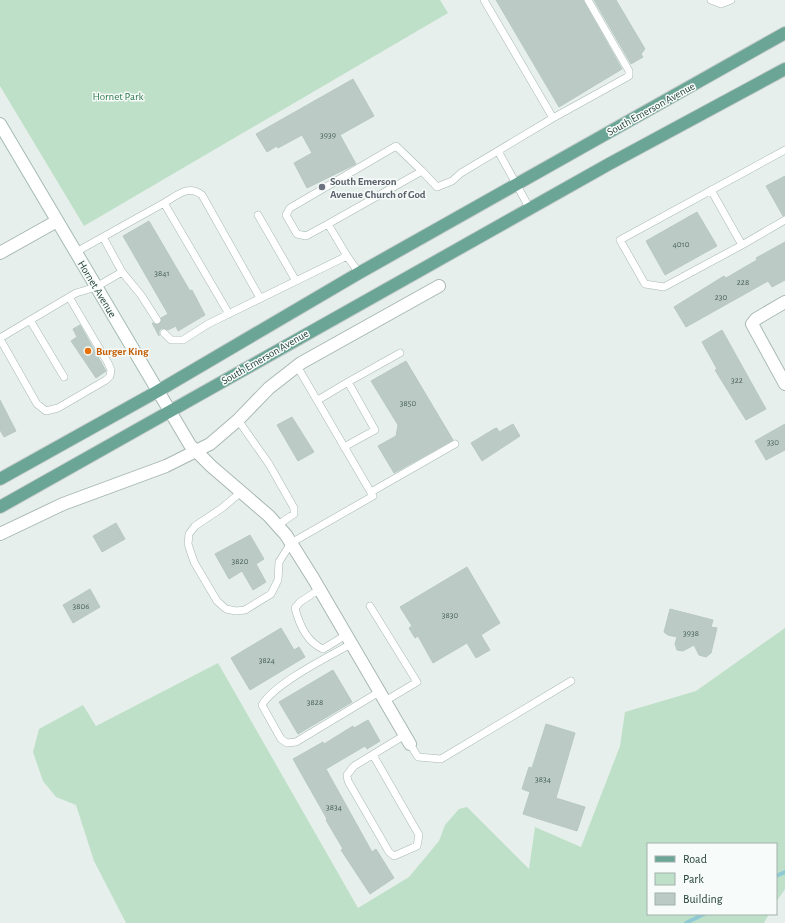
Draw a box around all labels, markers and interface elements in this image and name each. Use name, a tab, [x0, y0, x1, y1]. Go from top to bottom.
street label: South Emerson Avenue	[605, 80, 697, 138]
park label: Hornet Park	[92, 91, 144, 102]
house number: 3939	[320, 131, 336, 140]
place label: South Emerson Avenue Church of God	[330, 176, 426, 200]
marker: South Emerson Avenue Church of God	[317, 182, 327, 192]
house number: 4010	[673, 240, 690, 249]
street label: Hornet Avenue	[76, 259, 118, 319]
house number: 3841	[154, 269, 170, 278]
house number: 228	[737, 278, 749, 287]
house number: 230	[715, 293, 728, 302]
street label: South Emerson Avenue	[220, 328, 310, 386]
marker: Burger King	[83, 346, 93, 356]
place label: Burger King	[96, 346, 149, 357]
house number: 322	[731, 376, 743, 385]
house number: 3850	[400, 399, 416, 408]
house number: 330	[767, 438, 779, 447]
house number: 3820	[232, 557, 249, 566]
house number: 3806	[73, 602, 89, 611]
house number: 3830	[442, 611, 458, 620]
house number: 3938	[683, 629, 699, 638]
house number: 3824	[259, 656, 276, 665]
house number: 3828	[307, 698, 323, 707]
house number: 3834	[535, 775, 552, 784]
house number: 3834	[326, 803, 343, 812]
legend	[647, 843, 777, 915]
text: Road	[683, 853, 707, 865]
text: Park	[683, 873, 704, 885]
text: Building	[683, 893, 723, 905]

